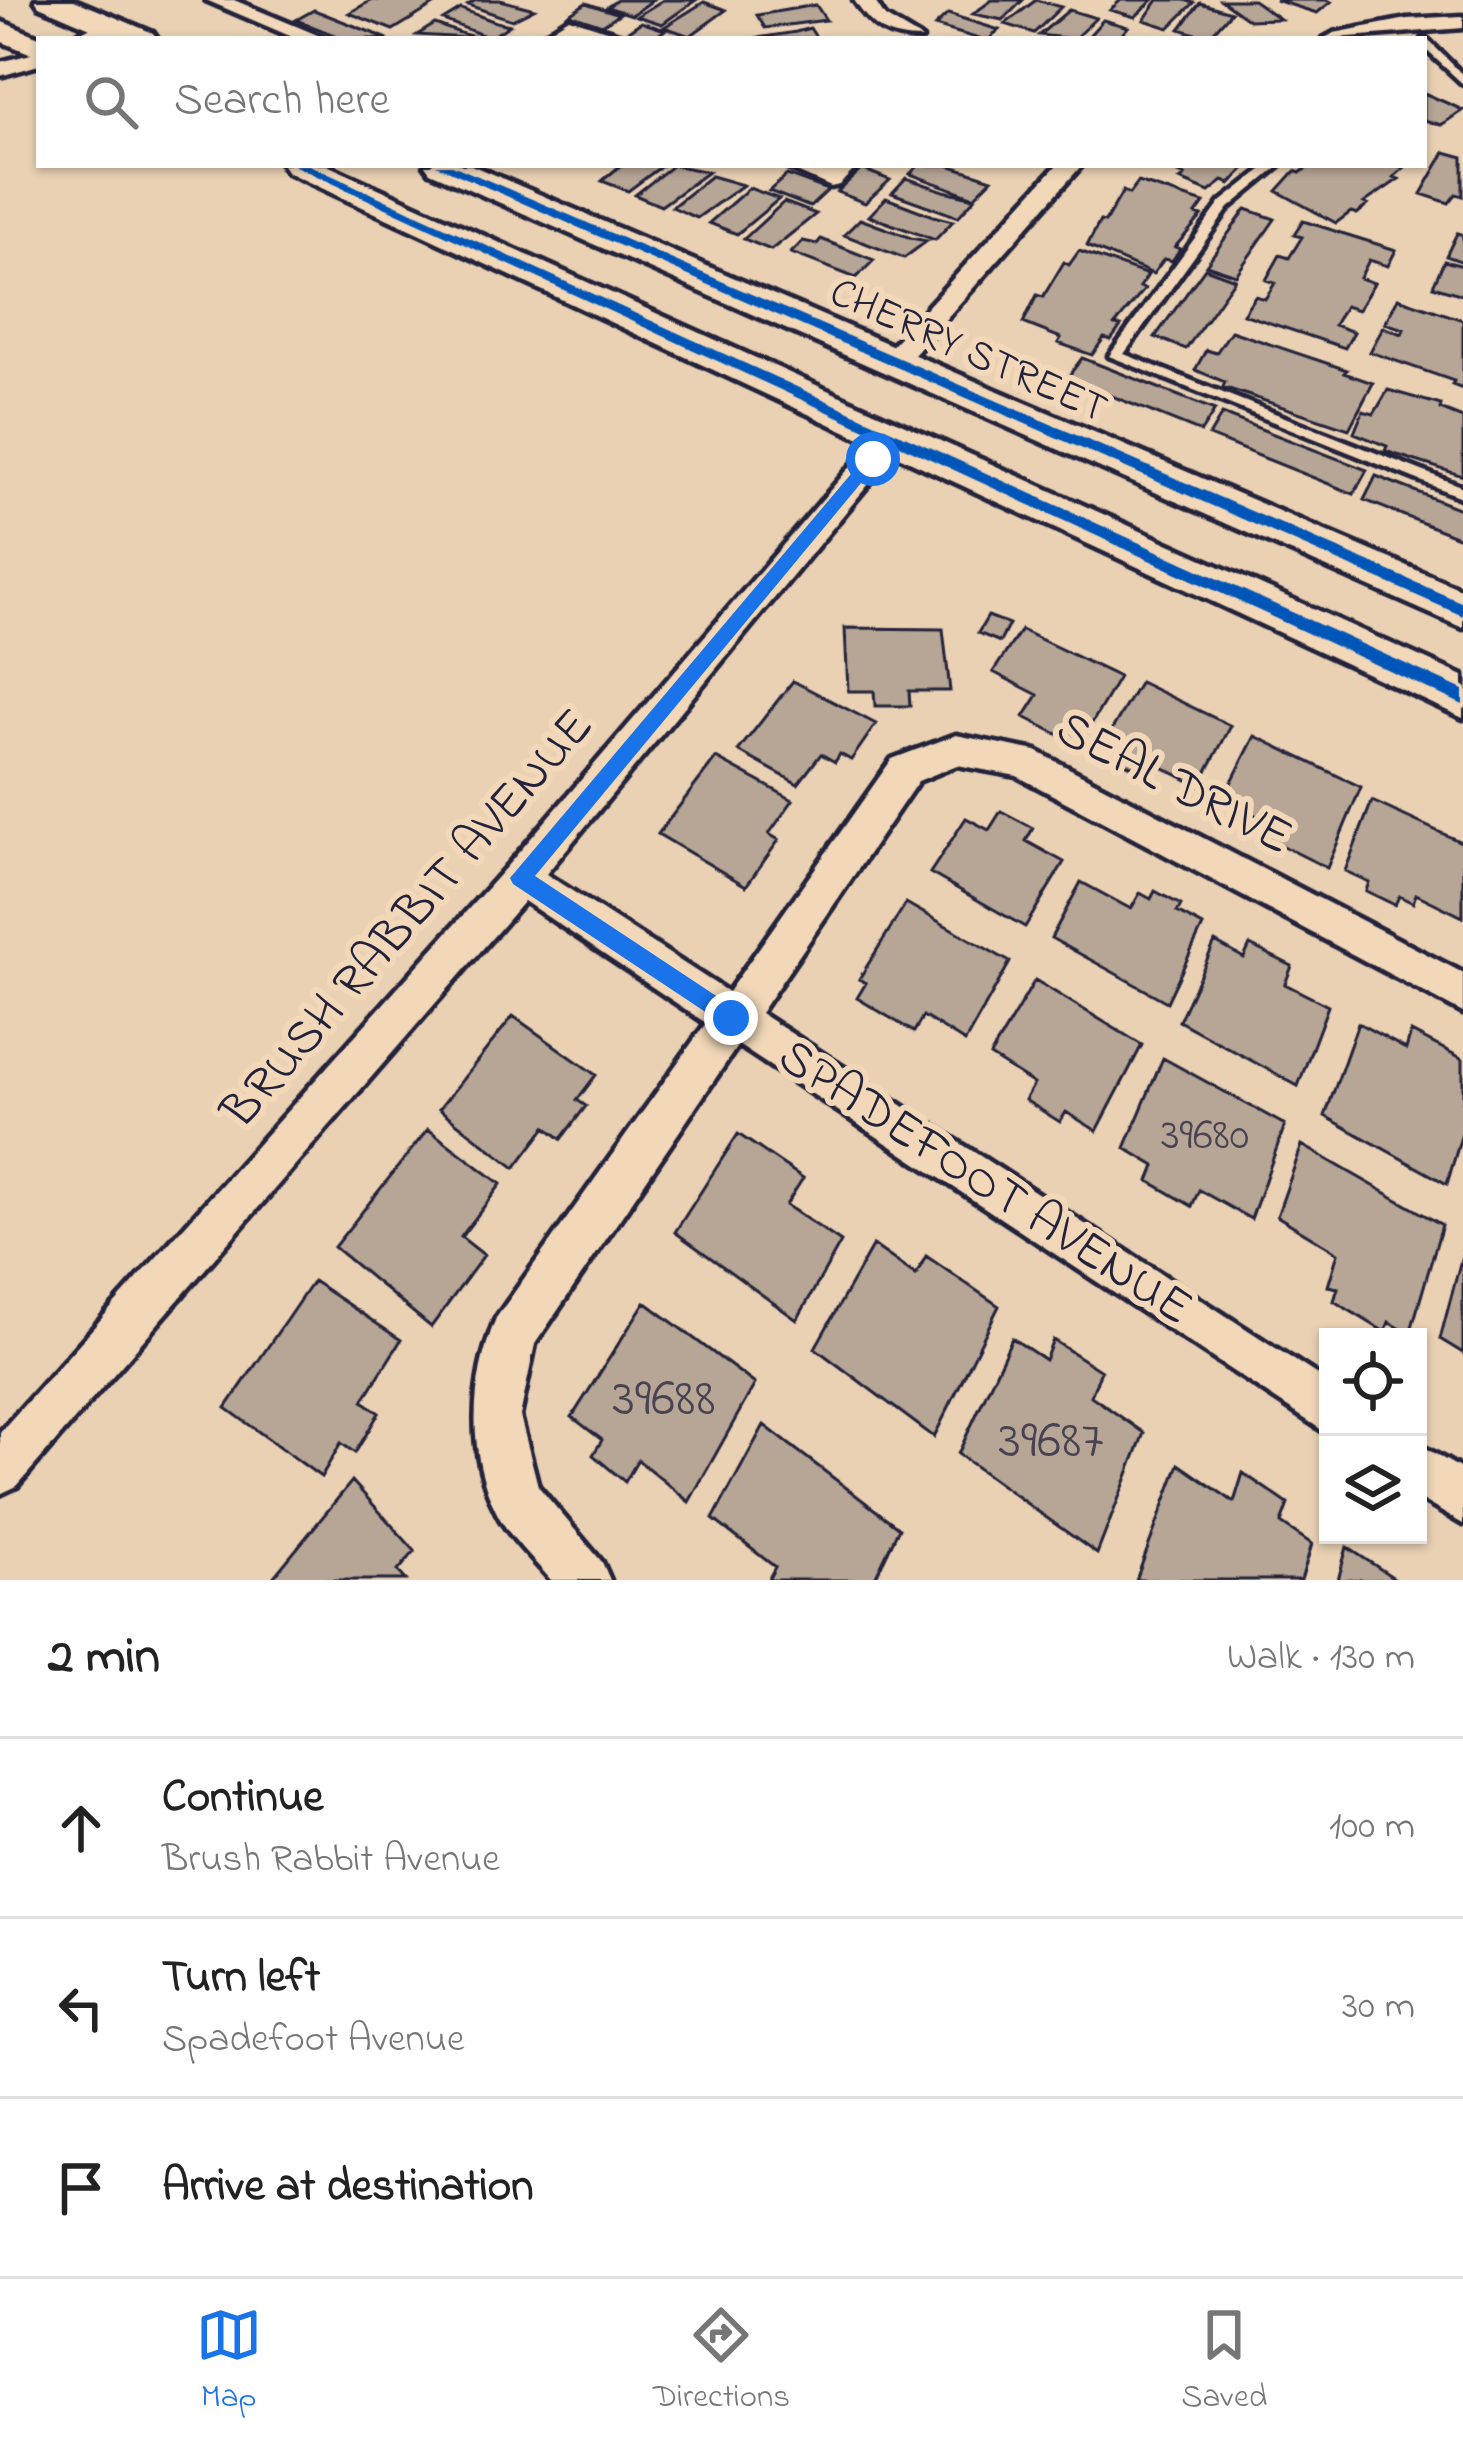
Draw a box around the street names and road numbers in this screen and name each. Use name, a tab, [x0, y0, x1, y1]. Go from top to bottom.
street label: CHERRY STREET	[819, 263, 1117, 441]
street label: BRUSH RABBIT AVENUE	[204, 693, 613, 1148]
street label: SEAL DRIVE	[1042, 693, 1304, 877]
street label: SPADEFOOT AVENUE	[762, 1022, 1206, 1346]

